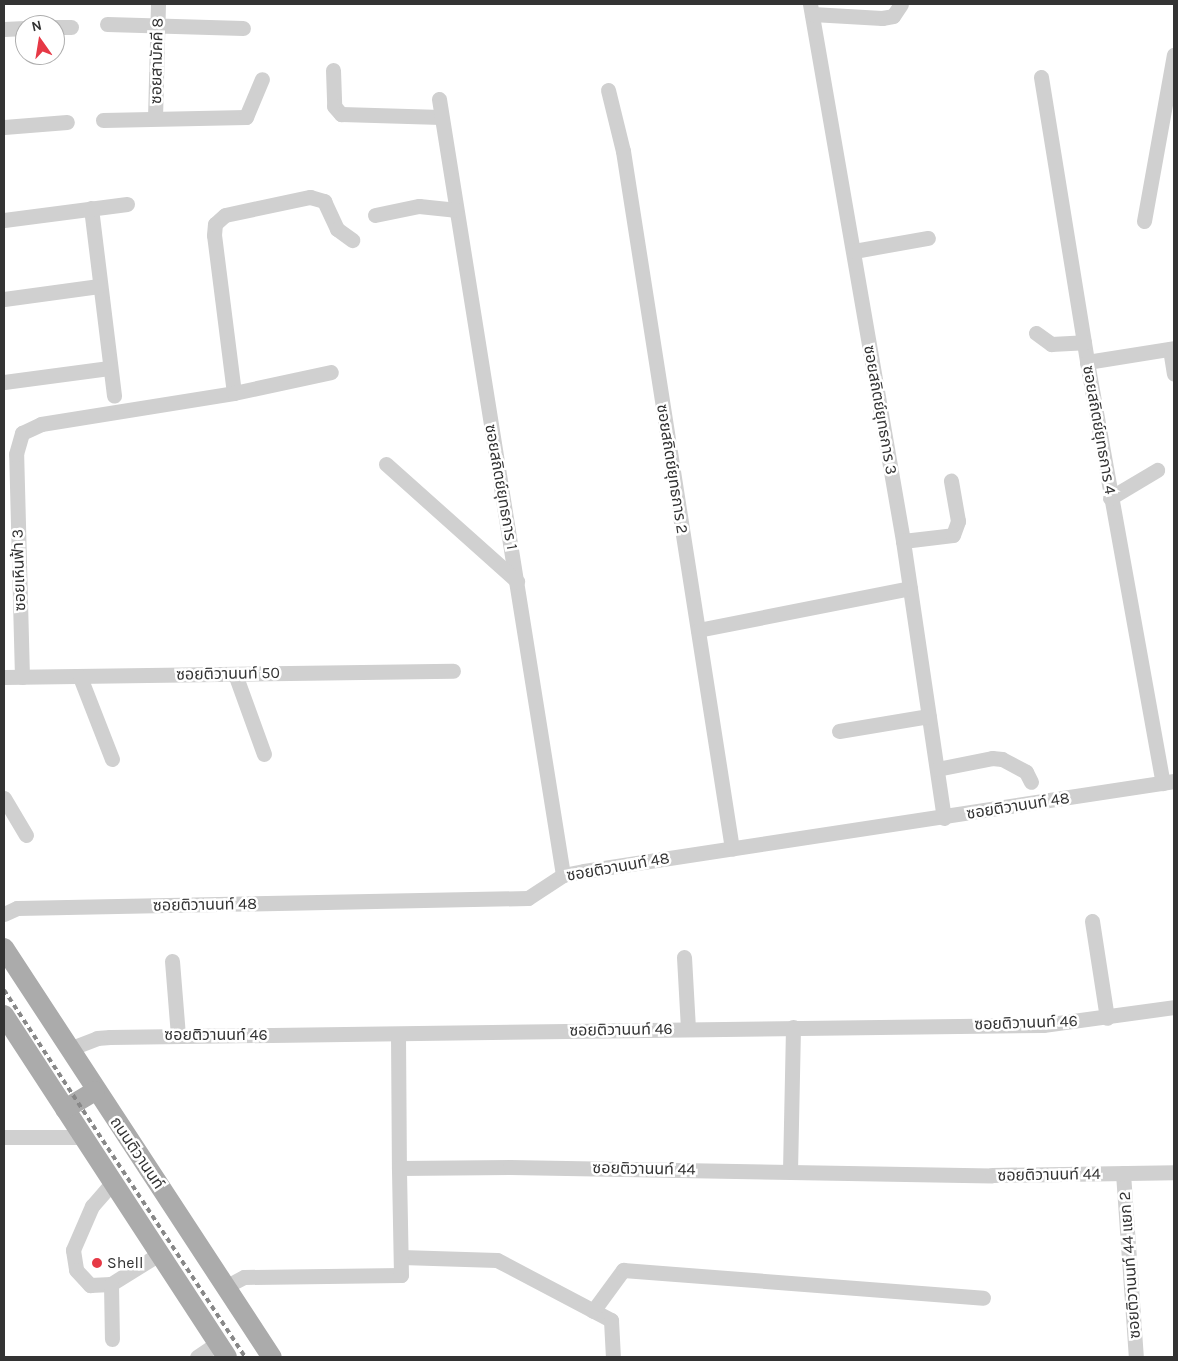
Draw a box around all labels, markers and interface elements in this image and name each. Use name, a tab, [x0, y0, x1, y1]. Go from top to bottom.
north arrow	[15, 15, 65, 65]
text: N	[30, 16, 44, 35]
street label: ซอยสามัคคี 8	[147, 18, 167, 104]
street label: ซอยสถิตย์ยุทธการ 3	[859, 344, 901, 476]
street label: ซอยสถิตย์ยุทธการ 4	[1078, 364, 1120, 496]
street label: ซอยสถิตย์ยุทธการ 2	[652, 403, 692, 535]
street label: ซอยสถิตย์ยุทธการ 1	[481, 423, 521, 551]
street label: ซอยเหินฟ้า 3	[8, 529, 30, 611]
street label: ซอยติวานนท์ 50	[176, 663, 280, 685]
street label: ซอยติวานนท์ 48	[965, 788, 1071, 824]
street label: ซอยติวานนท์ 48	[565, 849, 671, 885]
street label: ซอยติวานนท์ 48	[153, 894, 257, 916]
street label: ซอยติวานนท์ 46	[974, 1012, 1078, 1034]
street label: ซอยติวานนท์ 46	[569, 1019, 673, 1041]
street label: ซอยติวานนท์ 46	[164, 1025, 268, 1045]
street label: ถนนติวานนท์	[106, 1113, 168, 1193]
street label: ซอยติวานนท์ 44	[592, 1159, 696, 1179]
street label: ซอยติวานนท์ 44	[997, 1165, 1101, 1185]
street label: ซอยติวานนท์ 44 แยก 2	[1115, 1191, 1145, 1339]
place label: Shell	[107, 1253, 144, 1273]
marker: Shell	[91, 1257, 103, 1269]

